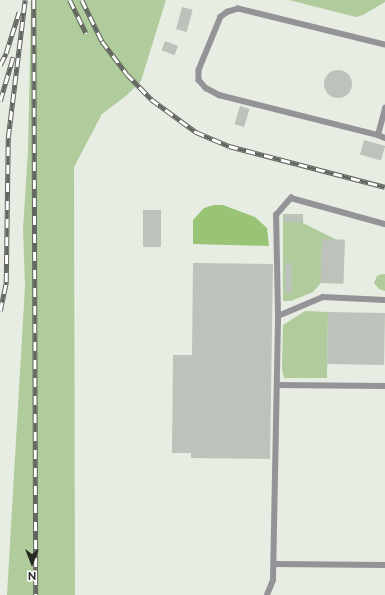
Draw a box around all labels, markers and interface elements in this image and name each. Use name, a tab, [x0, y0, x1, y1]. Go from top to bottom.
north arrow	[12, 543, 52, 583]
text: N	[28, 569, 36, 582]

